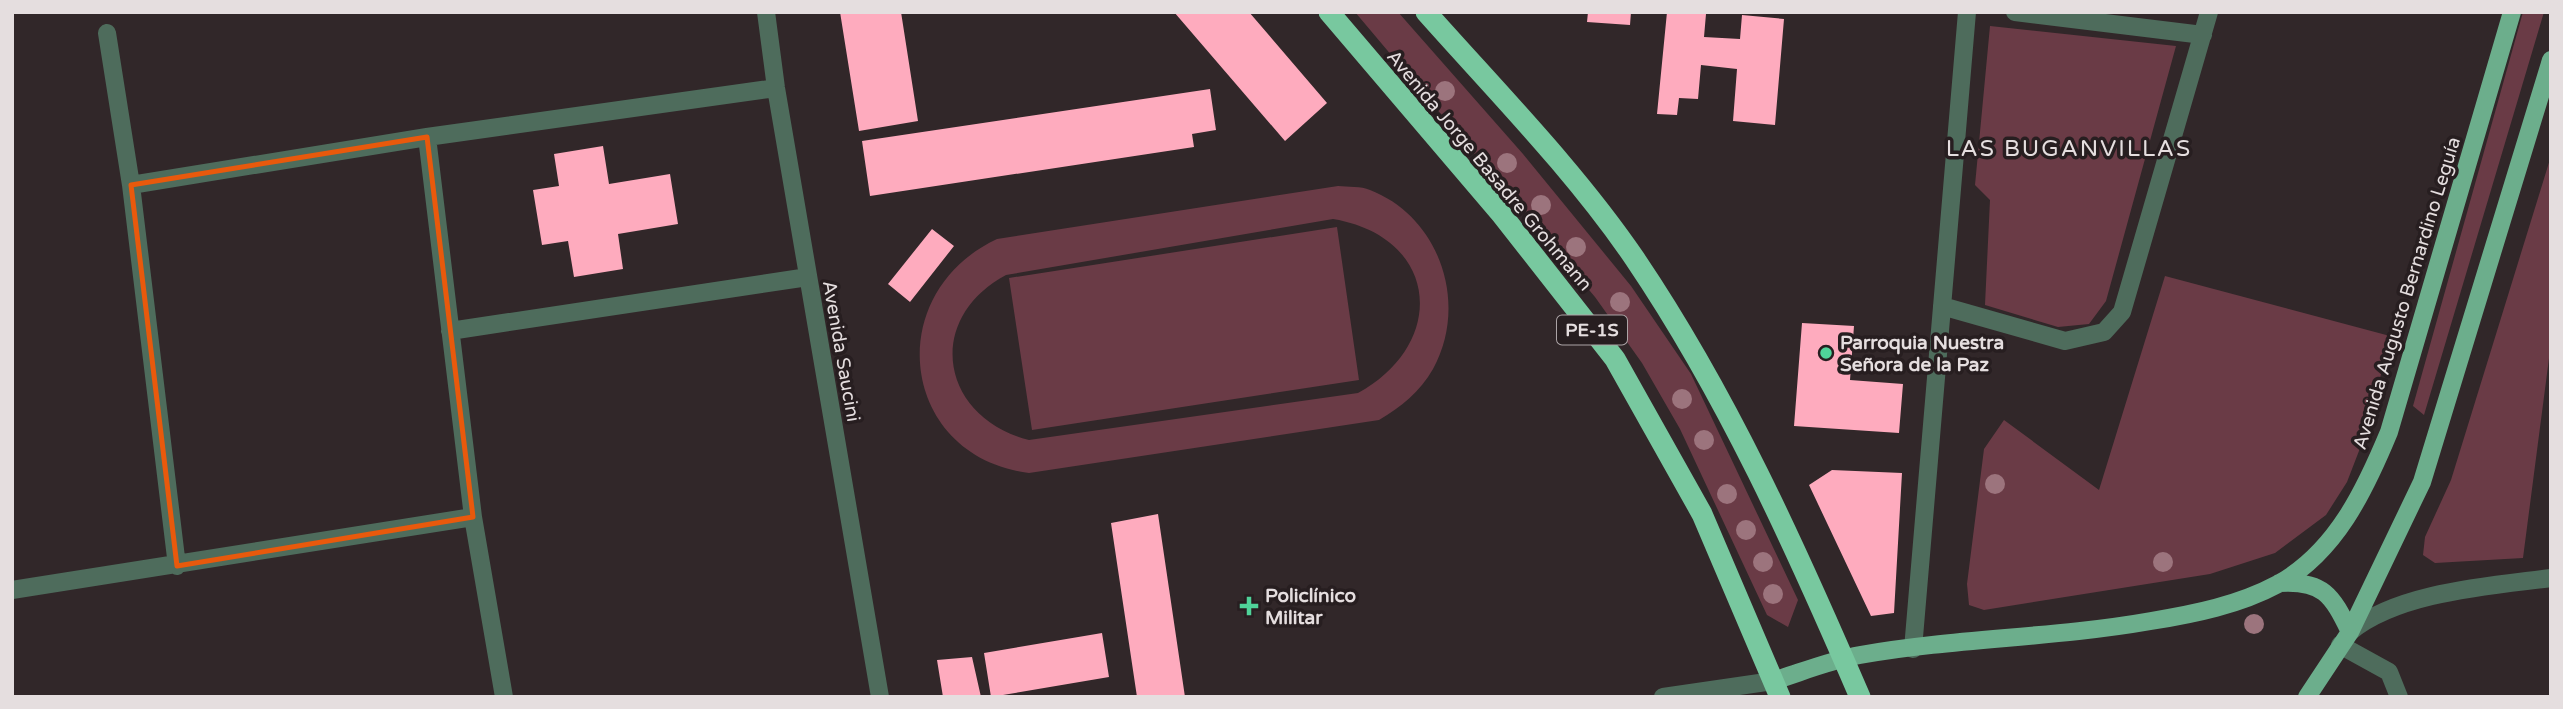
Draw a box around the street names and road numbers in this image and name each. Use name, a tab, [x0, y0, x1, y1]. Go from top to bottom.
street label: Avenida Jorge Basadre Grohmann	[1382, 46, 1596, 295]
street label: Avenida Augusto Bernardino Leguía	[2349, 134, 2465, 452]
street label: Avenida Saucini	[818, 279, 864, 424]
road number: PE-1S	[1557, 316, 1627, 344]

